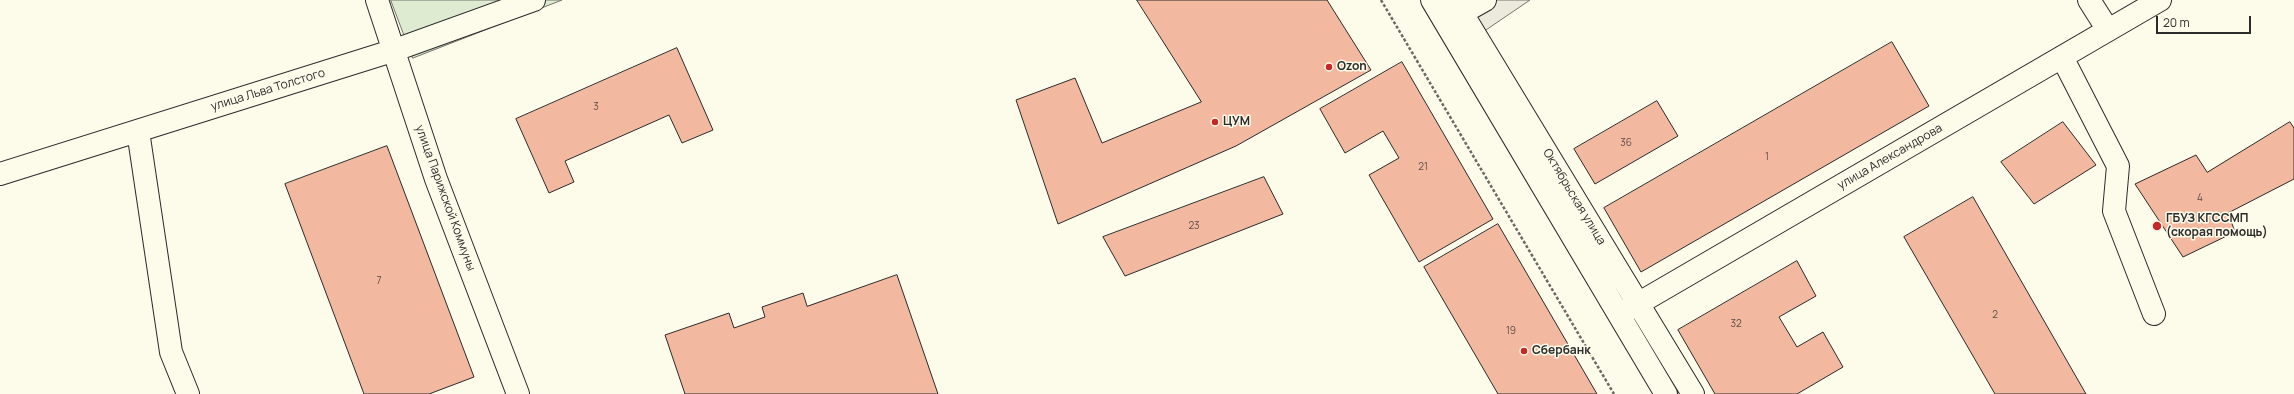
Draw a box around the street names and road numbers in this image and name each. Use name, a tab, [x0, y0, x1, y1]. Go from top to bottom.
street label: улица Льва Толстого	[209, 66, 327, 114]
street label: улица Александрова	[1835, 121, 1945, 193]
street label: улица Парижской Коммуны	[412, 123, 478, 273]
street label: Октябрьская улица	[1540, 146, 1608, 248]

